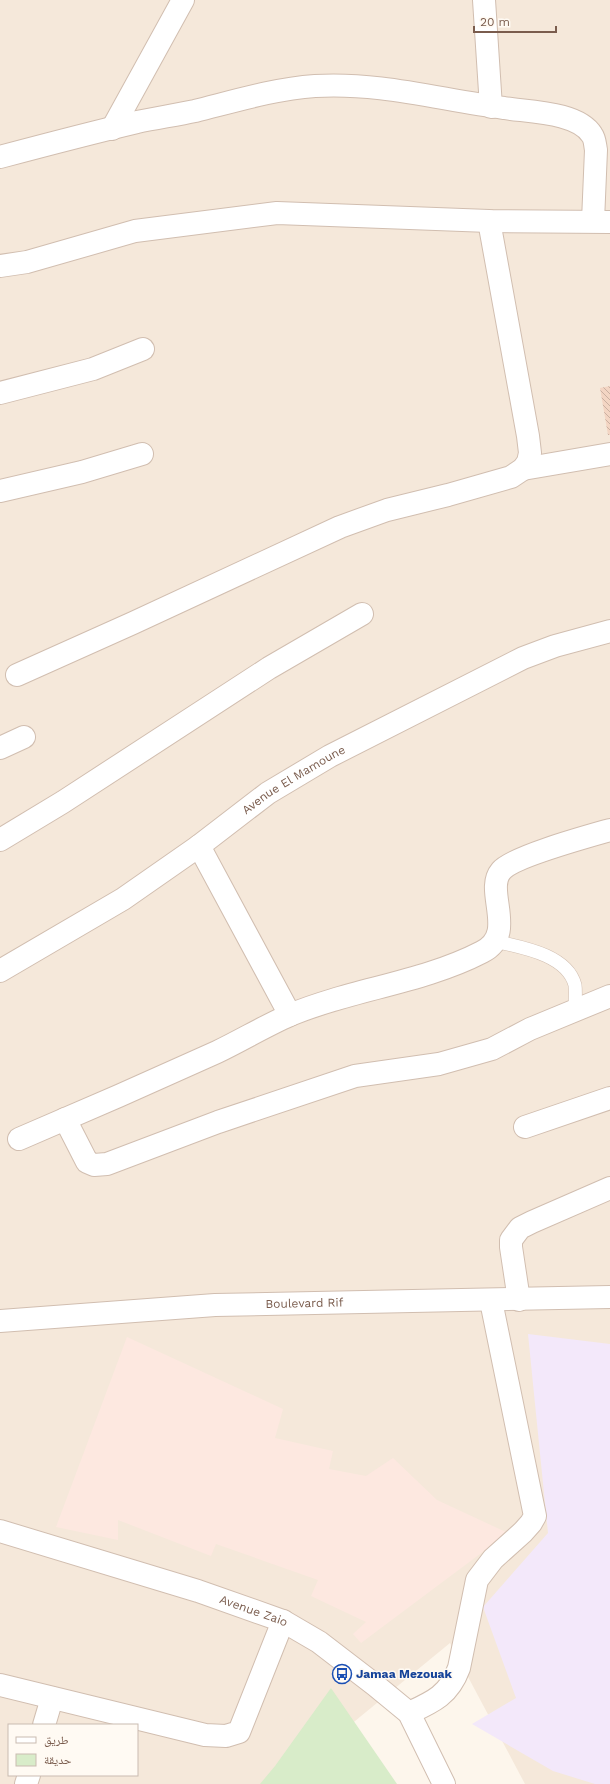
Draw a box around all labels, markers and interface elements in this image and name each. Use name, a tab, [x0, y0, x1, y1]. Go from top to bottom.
scale bar	[474, 8, 556, 34]
text: 20 m	[480, 15, 510, 29]
street label: Avenue El Mamoune	[239, 742, 348, 817]
street label: Boulevard Rif	[265, 1295, 344, 1311]
street label: Avenue Zaio	[218, 1592, 291, 1629]
bus stop icon: Jamaa Mezouak	[331, 1663, 353, 1685]
place label: Jamaa Mezouak	[356, 1667, 453, 1681]
legend	[8, 1724, 138, 1776]
text: طريق	[44, 1733, 69, 1747]
text: حديقة	[44, 1753, 72, 1767]

